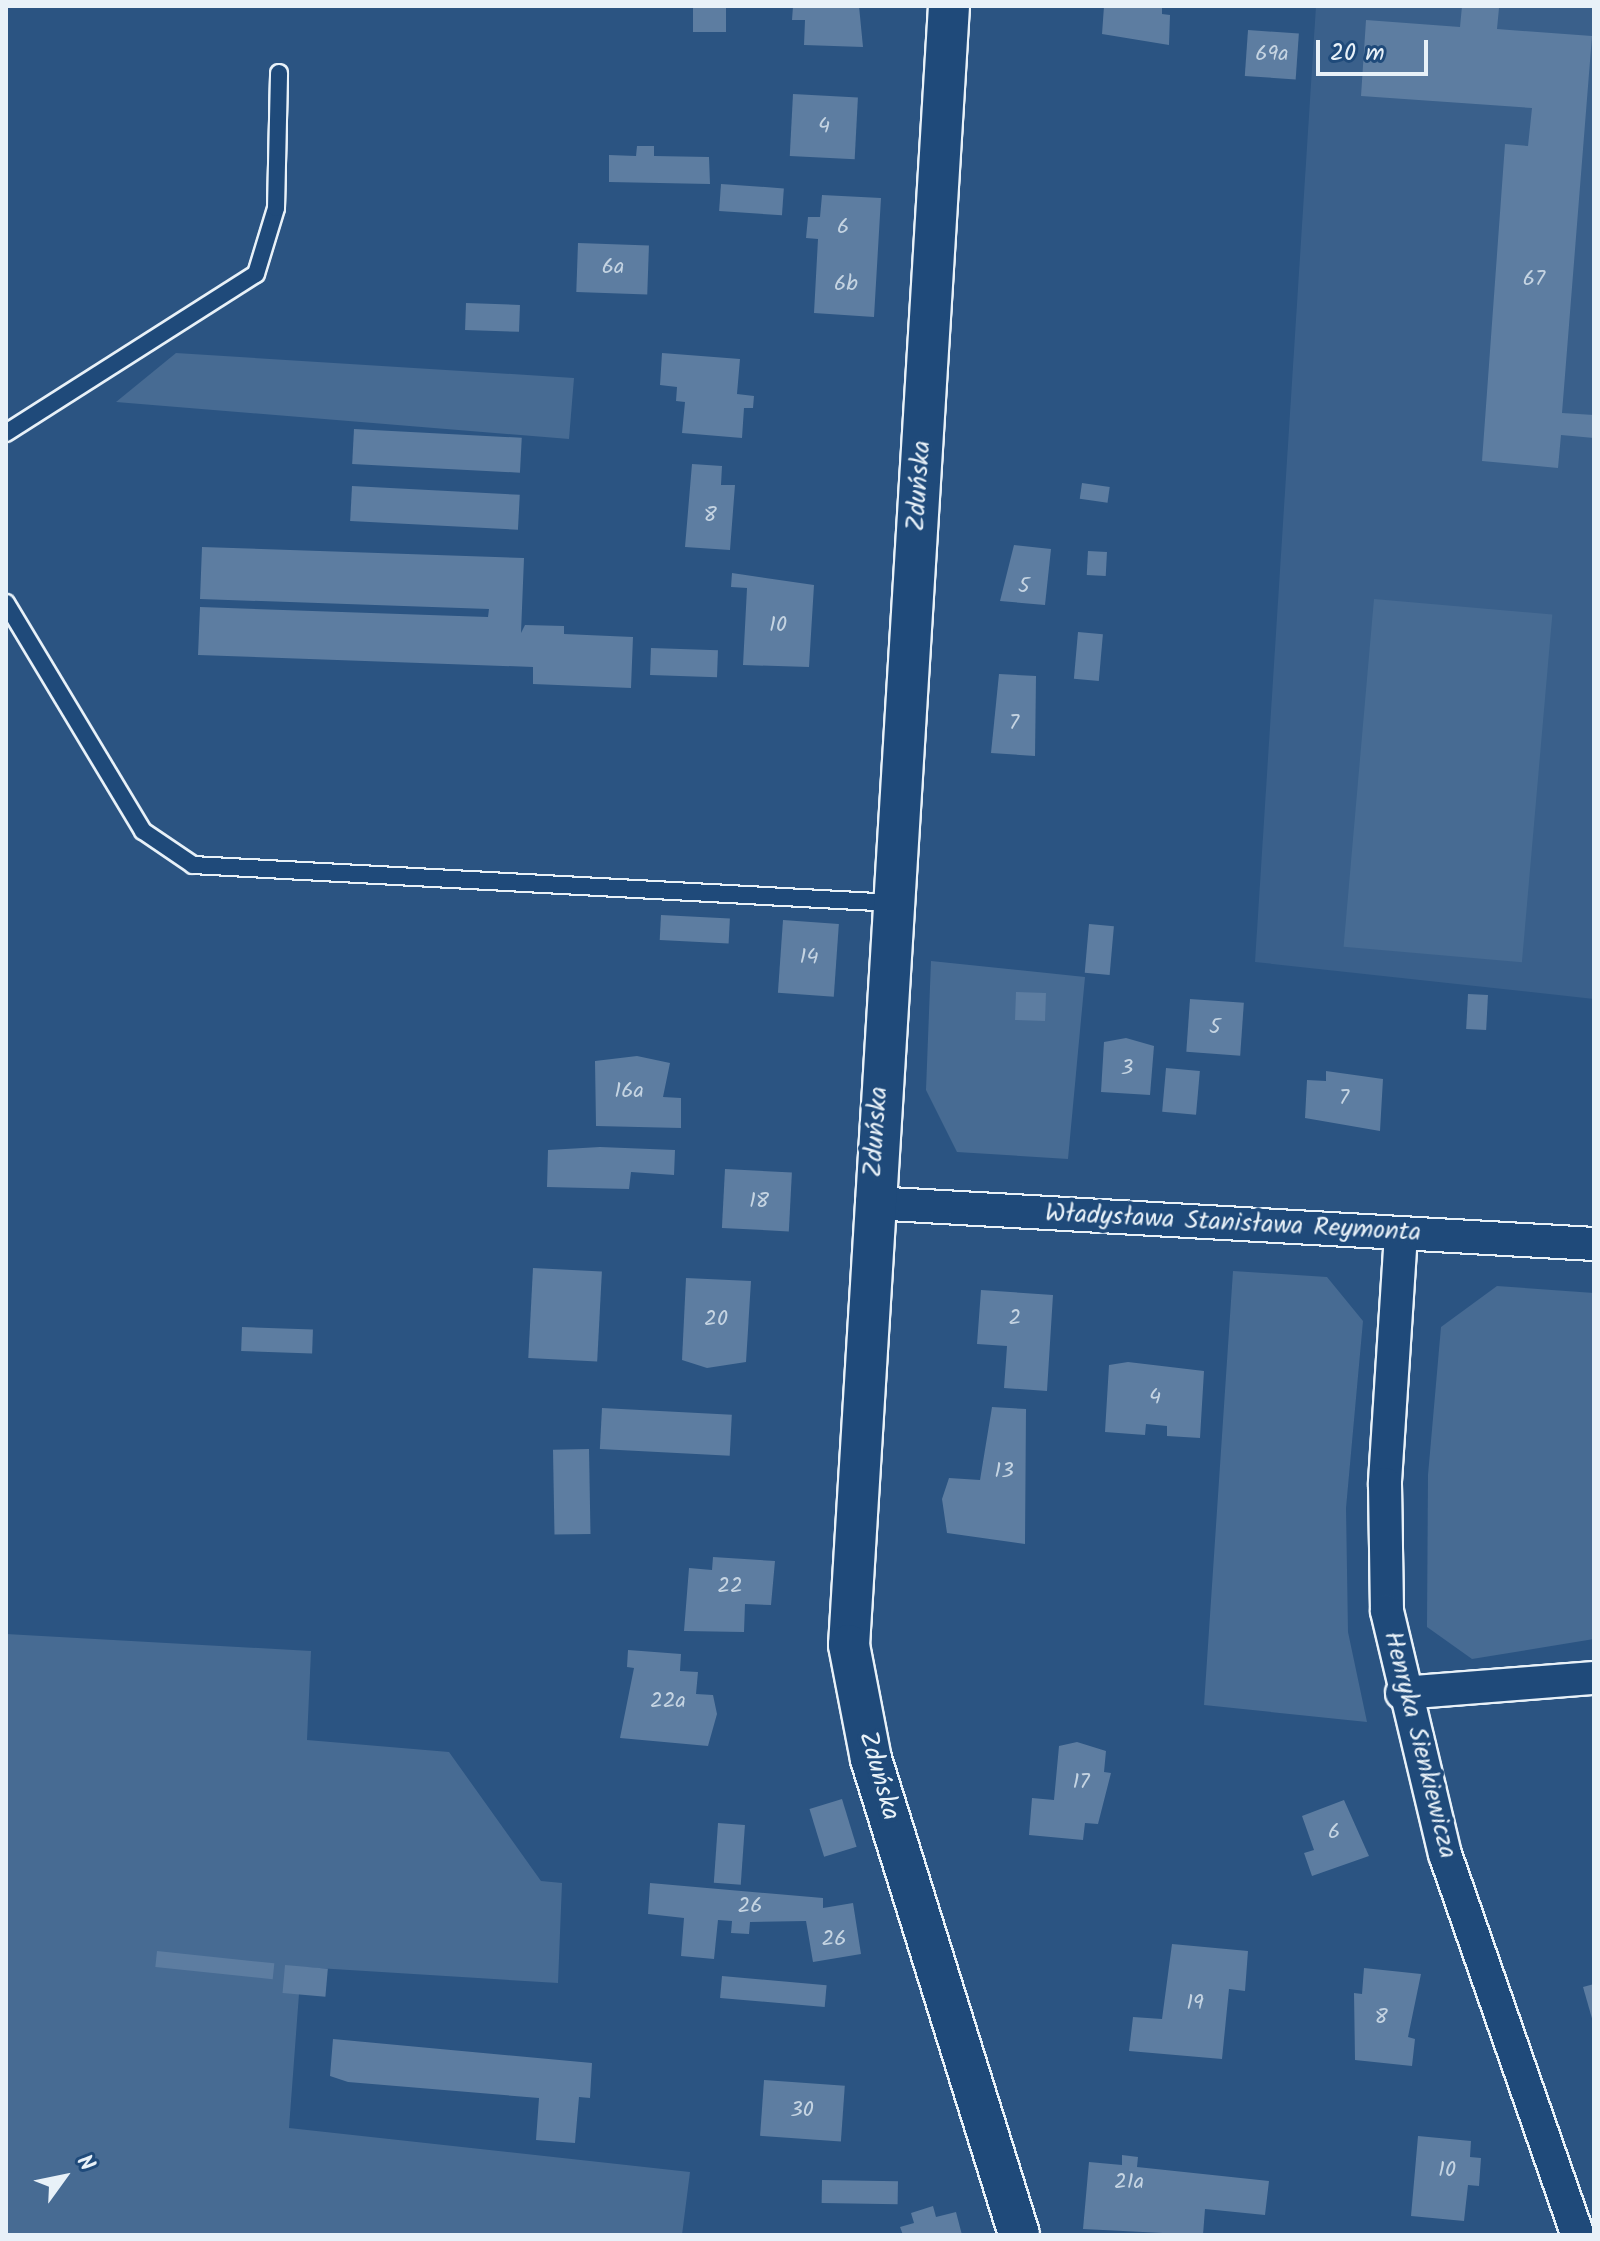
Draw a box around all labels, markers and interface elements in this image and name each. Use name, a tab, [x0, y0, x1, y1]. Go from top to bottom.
scale bar	[1320, 24, 1432, 74]
text: 20 m	[1330, 34, 1385, 73]
house number: 69a	[1255, 42, 1289, 68]
house number: 4	[818, 114, 830, 140]
house number: 6	[837, 215, 849, 241]
house number: 6a	[602, 255, 624, 281]
house number: 67	[1523, 267, 1545, 293]
house number: 6b	[834, 272, 858, 298]
street label: Zduńska	[901, 440, 939, 532]
house number: 8	[703, 503, 717, 529]
house number: 5	[1018, 574, 1030, 600]
house number: 10	[769, 613, 787, 639]
house number: 7	[1009, 711, 1019, 737]
house number: 14	[799, 945, 819, 971]
house number: 5	[1209, 1015, 1221, 1041]
house number: 3	[1121, 1056, 1133, 1082]
house number: 16a	[614, 1079, 644, 1105]
street label: Zduńska	[858, 1086, 896, 1178]
house number: 7	[1339, 1086, 1349, 1112]
house number: 18	[749, 1189, 769, 1215]
street label: Władysława Stanisława Reymonta	[1044, 1199, 1422, 1249]
house number: 2	[1009, 1306, 1021, 1332]
house number: 20	[704, 1307, 728, 1333]
house number: 4	[1149, 1385, 1161, 1411]
house number: 13	[994, 1459, 1014, 1485]
house number: 22	[717, 1574, 743, 1600]
street label: Henryka Sienkiewicza	[1376, 1628, 1462, 1862]
house number: 22a	[650, 1689, 686, 1715]
street label: Zduńska	[850, 1728, 906, 1824]
house number: 17	[1072, 1770, 1090, 1796]
house number: 6	[1328, 1820, 1340, 1846]
house number: 26	[737, 1894, 763, 1920]
house number: 26	[821, 1927, 847, 1953]
house number: 19	[1186, 1991, 1204, 2017]
house number: 8	[1374, 2005, 1388, 2031]
house number: 30	[790, 2098, 814, 2124]
north arrow	[24, 2137, 104, 2217]
text: N	[66, 2148, 103, 2179]
house number: 10	[1438, 2158, 1456, 2184]
house number: 21a	[1114, 2170, 1144, 2196]

